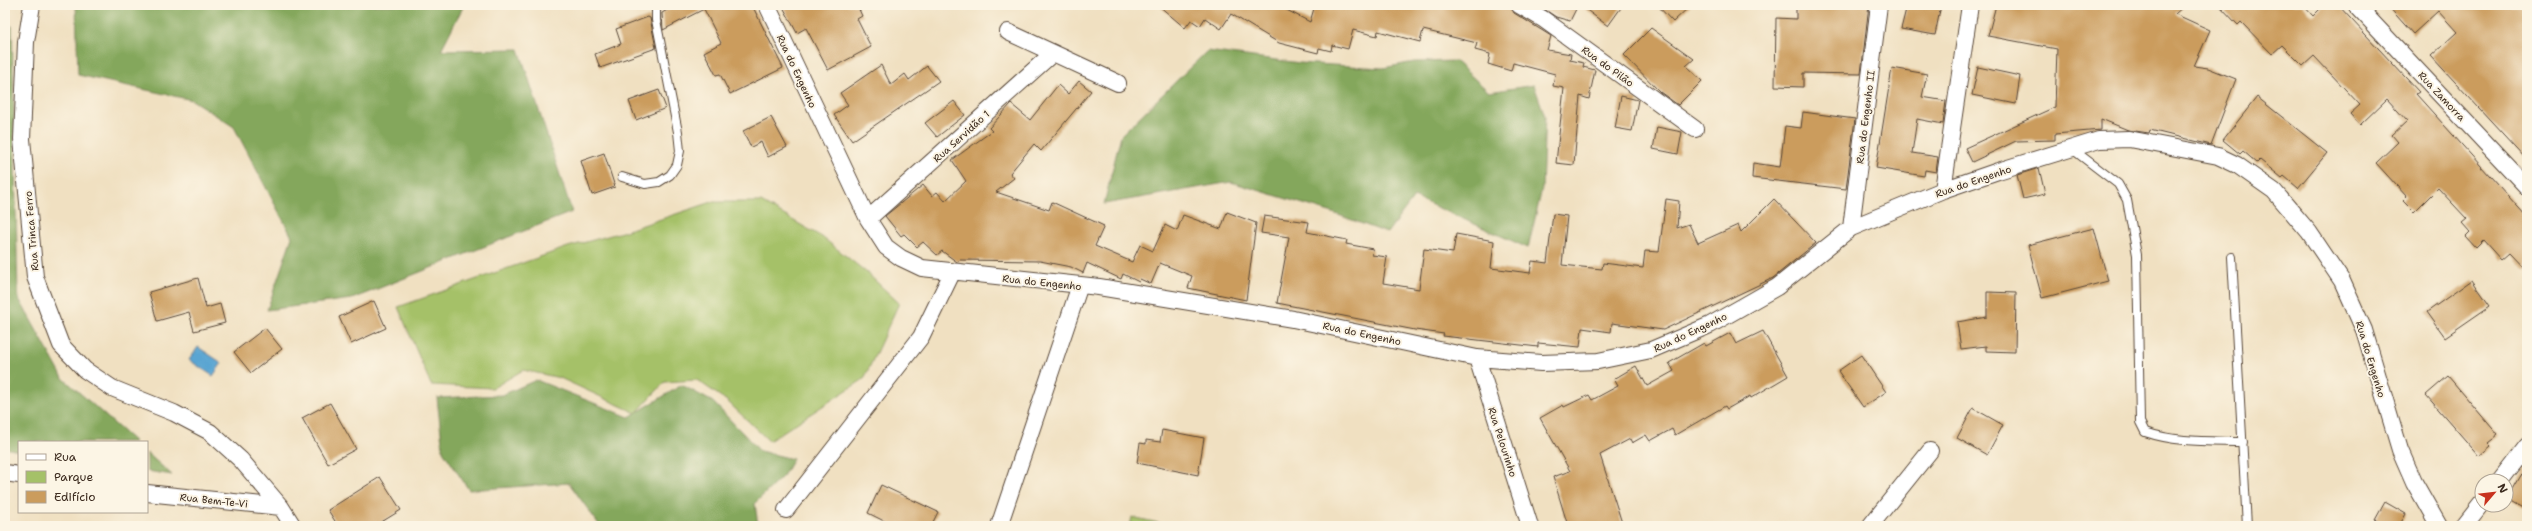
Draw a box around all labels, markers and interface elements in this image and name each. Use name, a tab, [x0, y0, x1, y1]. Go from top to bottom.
street label: Rua do Engenho	[774, 32, 819, 110]
street label: Rua do Pilão	[1579, 43, 1636, 90]
street label: Rua do Engenho II	[1853, 69, 1878, 165]
street label: Rua Zamorra	[2415, 69, 2468, 124]
street label: Rua Servidão 1	[930, 108, 992, 165]
street label: Rua do Engenho	[1933, 162, 2013, 201]
street label: Rua Trinca Ferro	[22, 190, 41, 271]
street label: Rua do Engenho	[1002, 272, 1082, 293]
street label: Rua do Engenho	[1651, 310, 1729, 355]
street label: Rua do Engenho	[1322, 319, 1402, 348]
street label: Rua do Engenho	[2353, 319, 2388, 399]
street label: Rua Pelourinho	[1485, 405, 1520, 479]
legend	[18, 441, 148, 513]
text: Rua	[54, 449, 77, 465]
text: Parque	[54, 469, 93, 485]
north arrow	[2474, 473, 2514, 513]
text: N	[2494, 481, 2511, 496]
text: Edifício	[54, 489, 95, 505]
street label: Rua Bem-Te-Vi	[179, 490, 249, 511]

